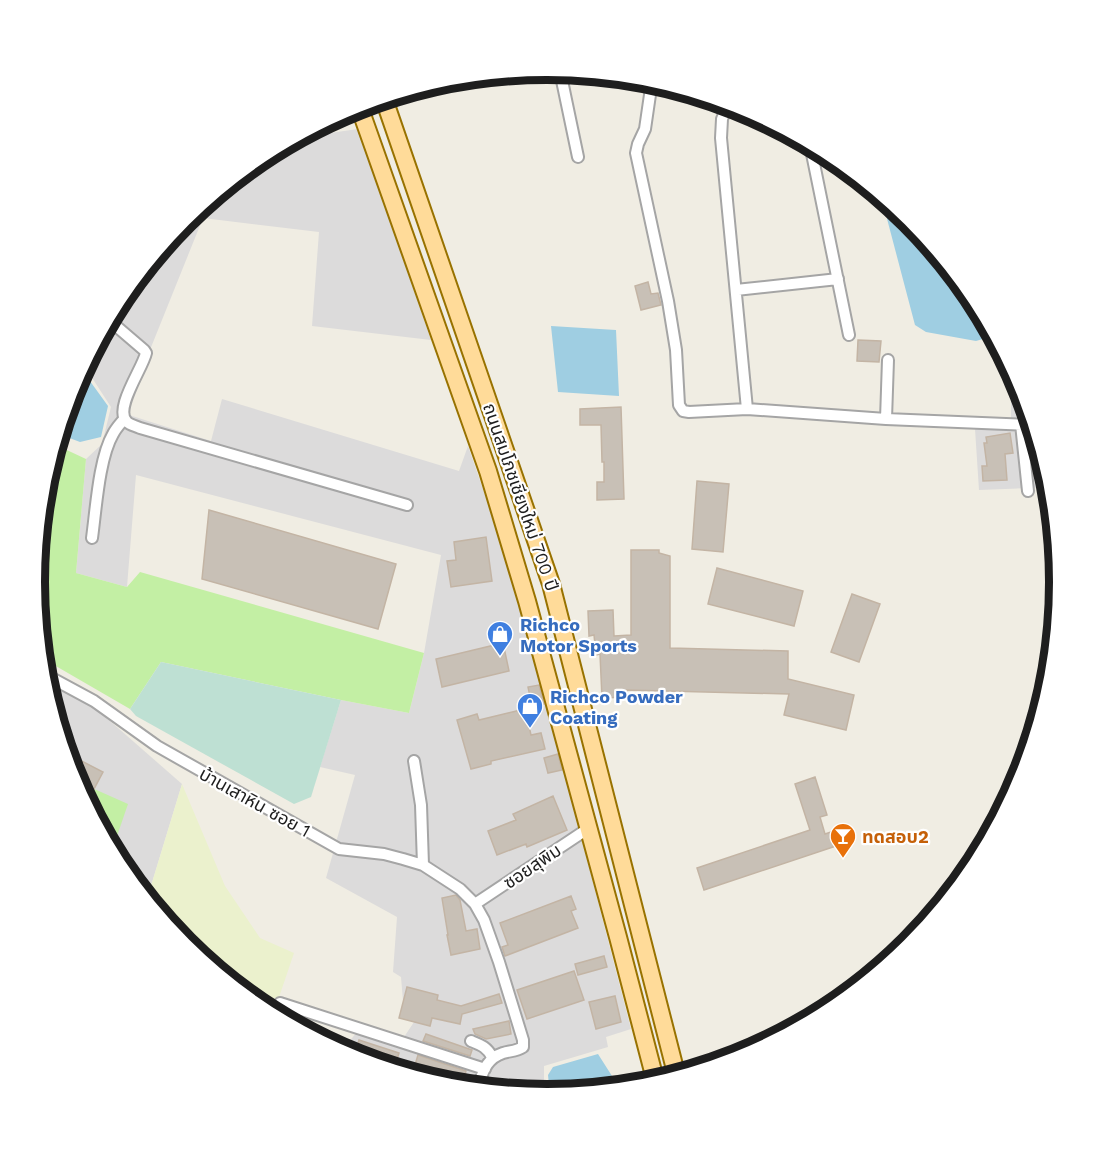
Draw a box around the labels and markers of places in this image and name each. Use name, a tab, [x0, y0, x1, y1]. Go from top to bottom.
place label: Richco Motor Sports	[520, 614, 637, 656]
shop icon: Richco Motor Sports	[485, 619, 515, 657]
place label: Richco Powder Coating	[550, 686, 683, 728]
shop icon: Richco Powder Coating	[515, 691, 545, 729]
bar icon: ทดสอบ2	[828, 821, 858, 859]
place label: ทดสอบ2	[862, 826, 929, 847]

